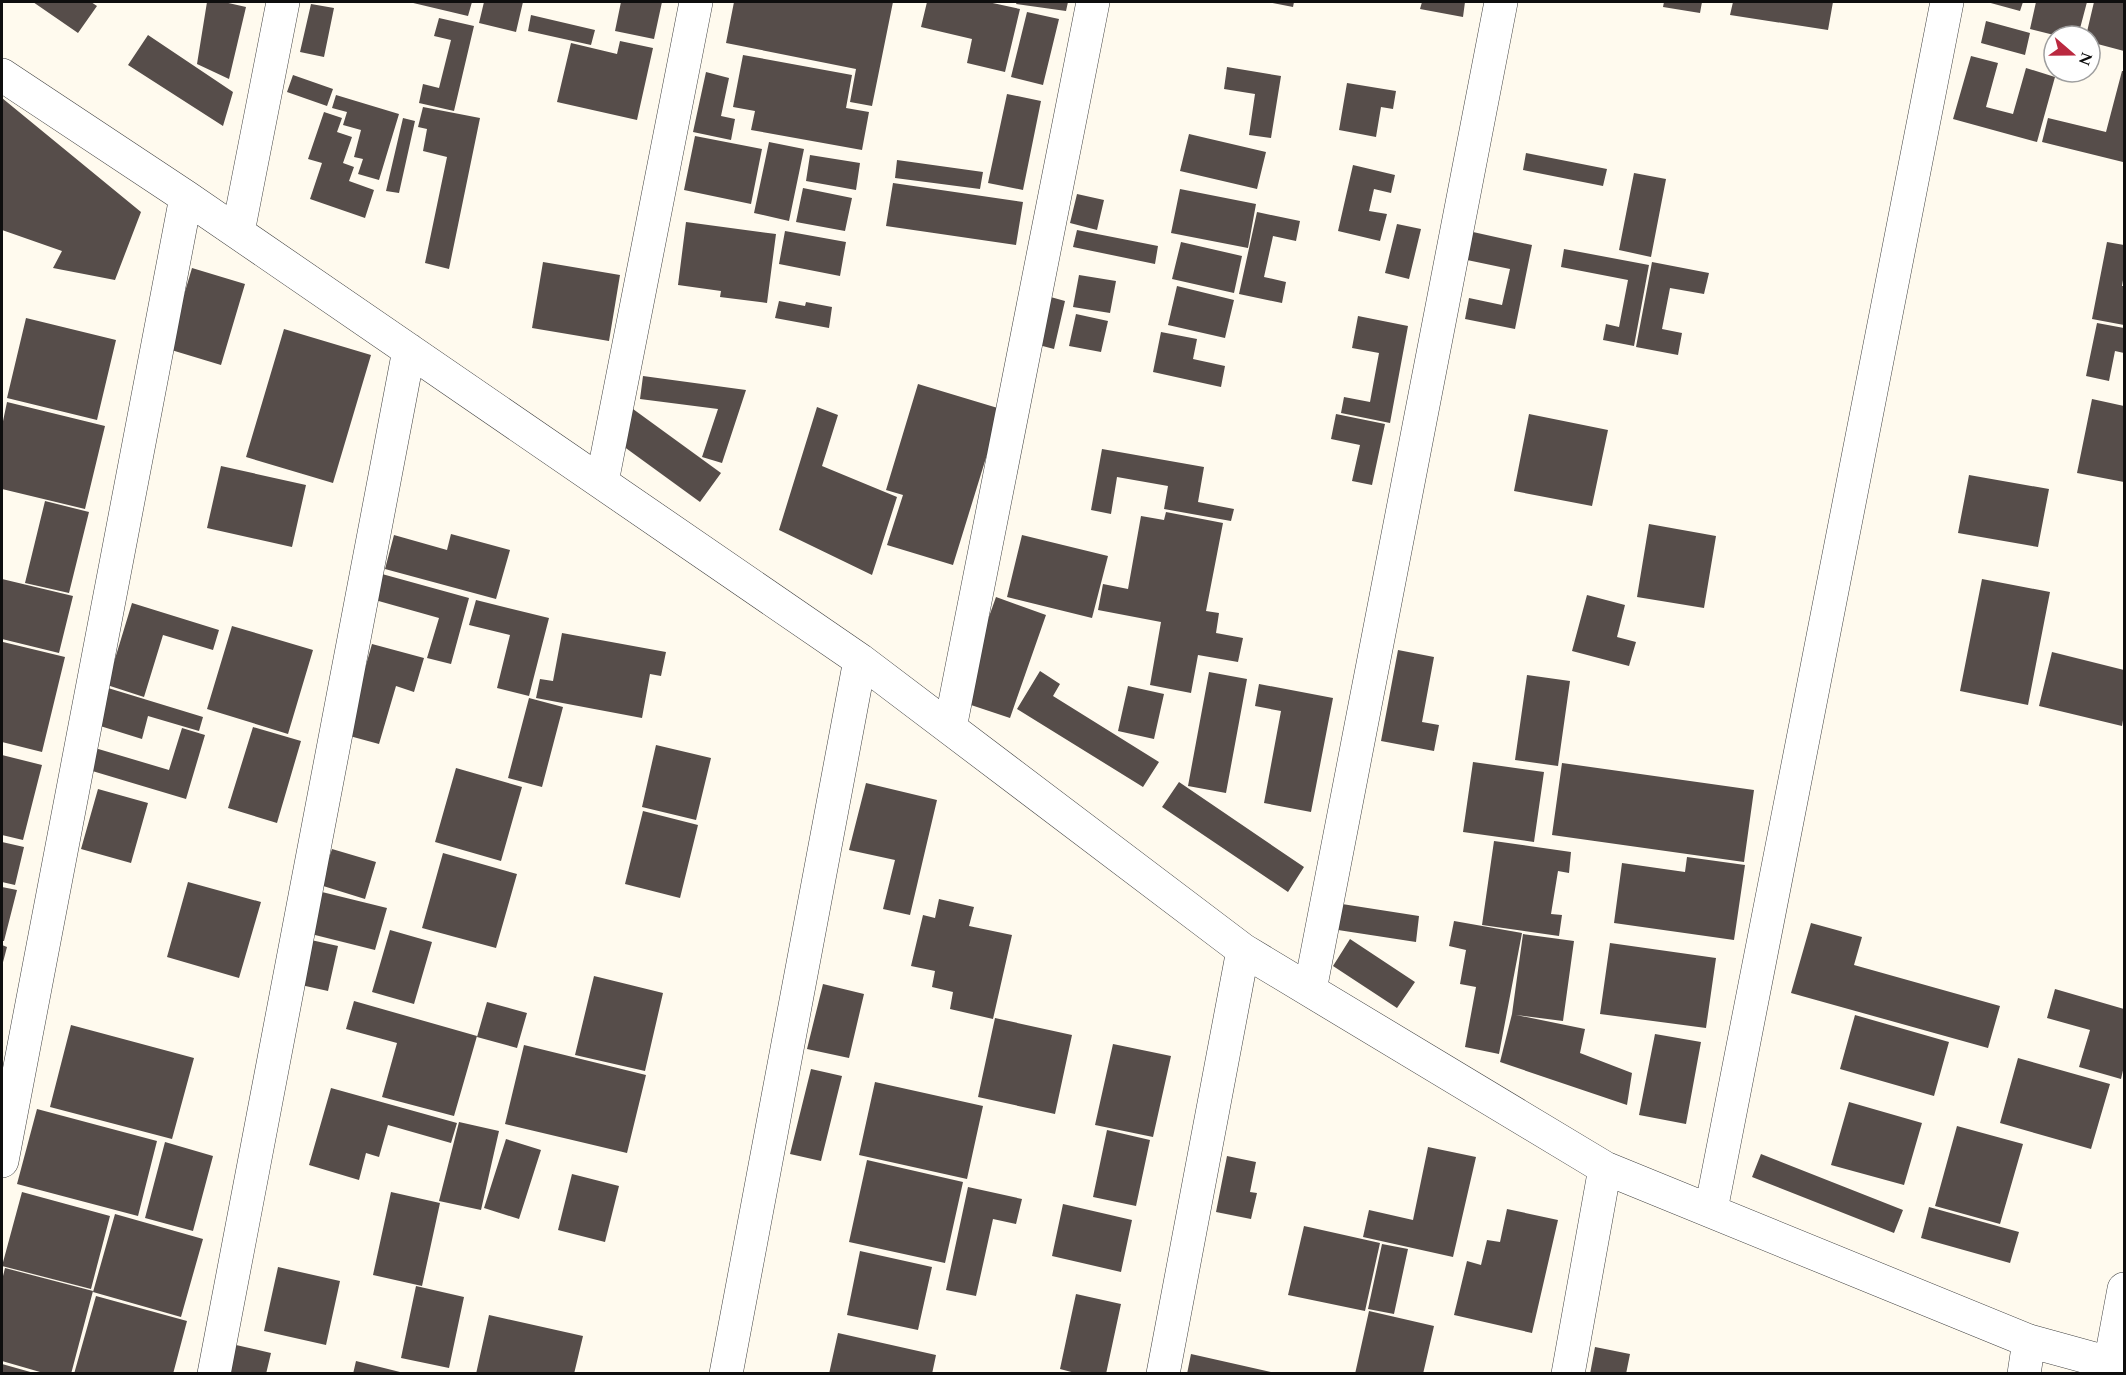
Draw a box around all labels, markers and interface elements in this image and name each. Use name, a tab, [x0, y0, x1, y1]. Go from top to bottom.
north arrow	[2042, 24, 2102, 84]
text: N	[2072, 49, 2099, 69]

